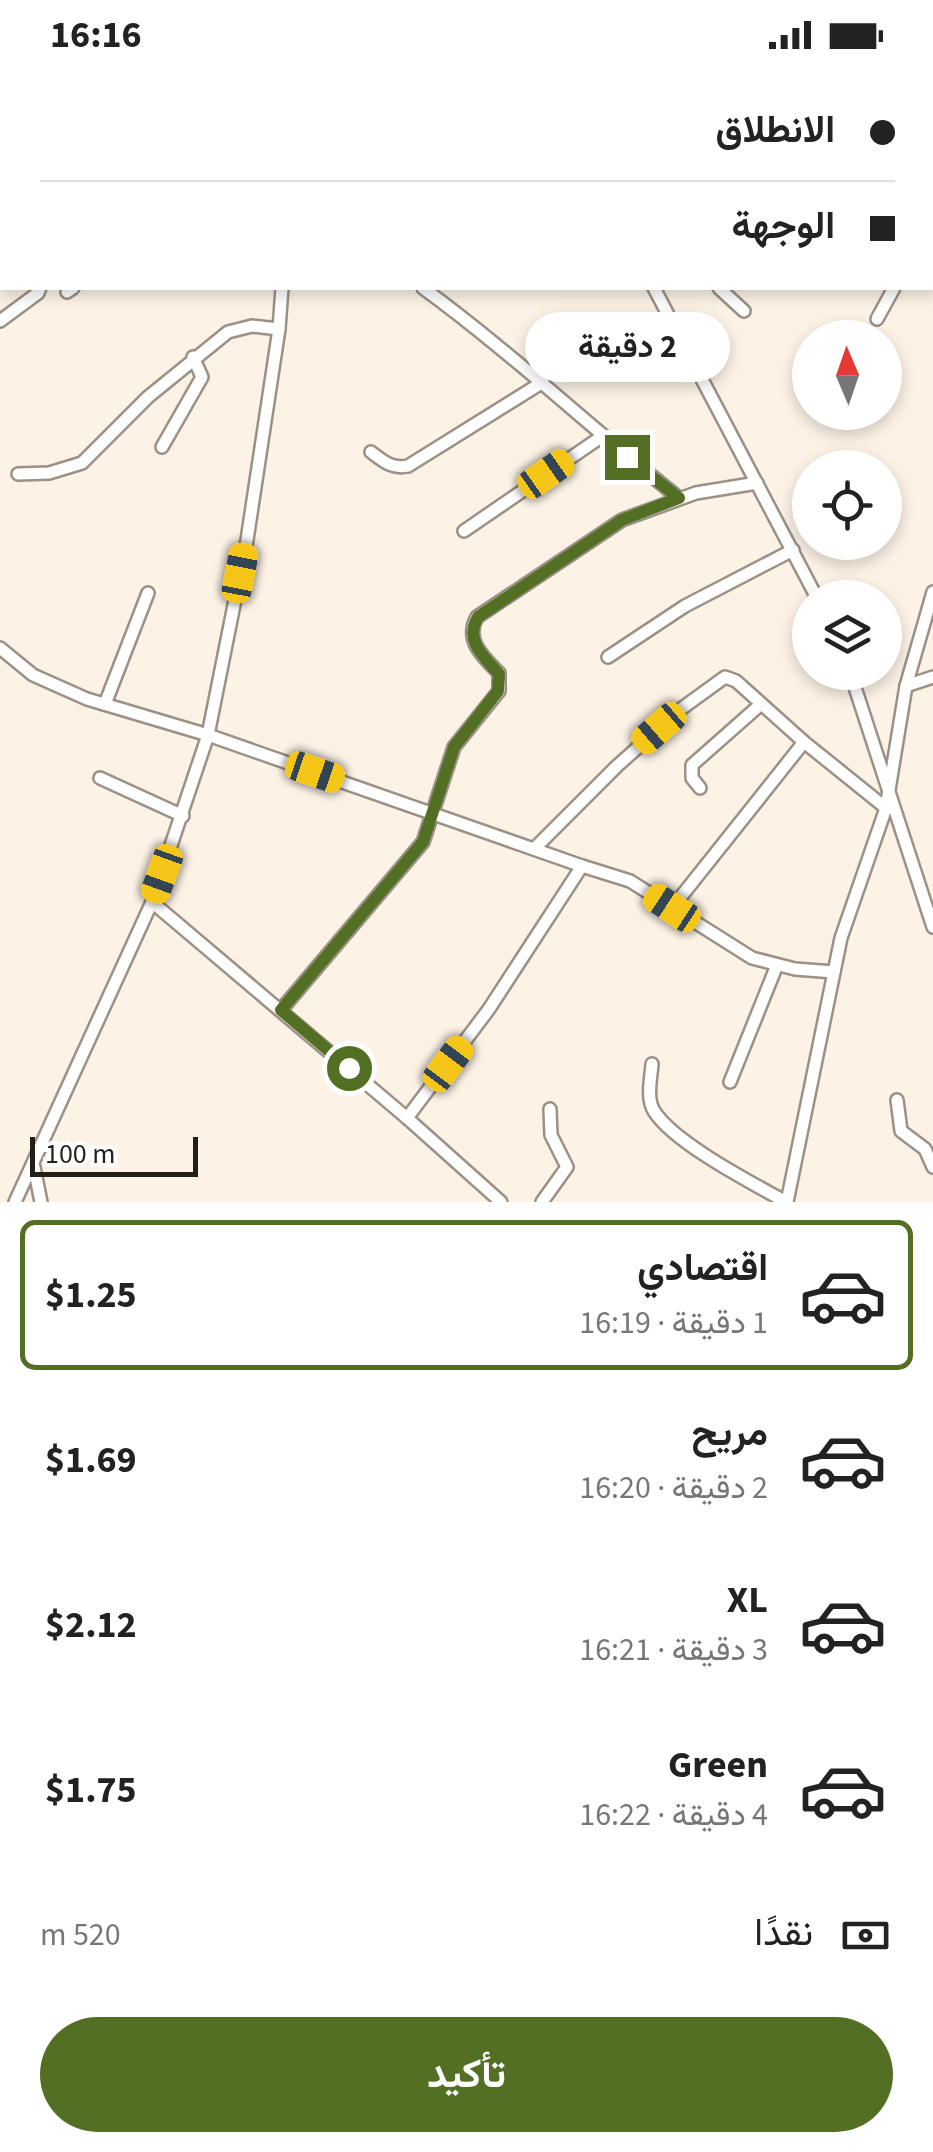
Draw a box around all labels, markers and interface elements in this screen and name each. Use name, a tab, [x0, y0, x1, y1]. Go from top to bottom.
text: 16:16	[50, 8, 142, 62]
text: الانطلاق	[716, 103, 835, 157]
text: الوجهة	[732, 199, 835, 253]
callout: 2 دقيقة	[524, 312, 730, 382]
north arrow	[792, 320, 902, 430]
map controls	[792, 320, 902, 690]
text: 2 دقيقة	[578, 324, 677, 370]
route end	[605, 435, 650, 480]
car	[513, 445, 579, 503]
button: locate	[792, 450, 902, 560]
car	[220, 541, 260, 605]
button: layers	[792, 580, 902, 690]
car	[627, 697, 691, 759]
car	[282, 748, 348, 796]
car	[138, 841, 186, 907]
car	[639, 879, 705, 937]
car	[418, 1031, 478, 1097]
route start	[327, 1046, 372, 1091]
scale bar	[30, 1132, 198, 1176]
text: 100 m	[45, 1134, 116, 1174]
text: اقتصادي	[637, 1241, 768, 1295]
icon: car	[798, 1250, 888, 1340]
text: $1.25	[45, 1268, 137, 1322]
text: 1 دقيقة · 16:19	[579, 1300, 768, 1346]
text: مريح	[692, 1406, 768, 1460]
icon: car	[798, 1415, 888, 1505]
text: $1.69	[45, 1433, 137, 1487]
text: 2 دقيقة · 16:20	[579, 1465, 768, 1511]
text: XL	[727, 1573, 768, 1627]
icon: car	[798, 1580, 888, 1670]
text: $2.12	[45, 1598, 137, 1652]
text: 3 دقيقة · 16:21	[579, 1627, 768, 1673]
text: Green	[668, 1738, 768, 1792]
icon: car	[798, 1745, 888, 1835]
text: $1.75	[45, 1763, 137, 1817]
text: 4 دقيقة · 16:22	[579, 1792, 768, 1838]
text: نقدًا	[754, 1906, 813, 1960]
icon: cash	[838, 1908, 893, 1963]
text: 520 m	[40, 1912, 121, 1958]
button: تأكيد	[40, 2017, 893, 2132]

